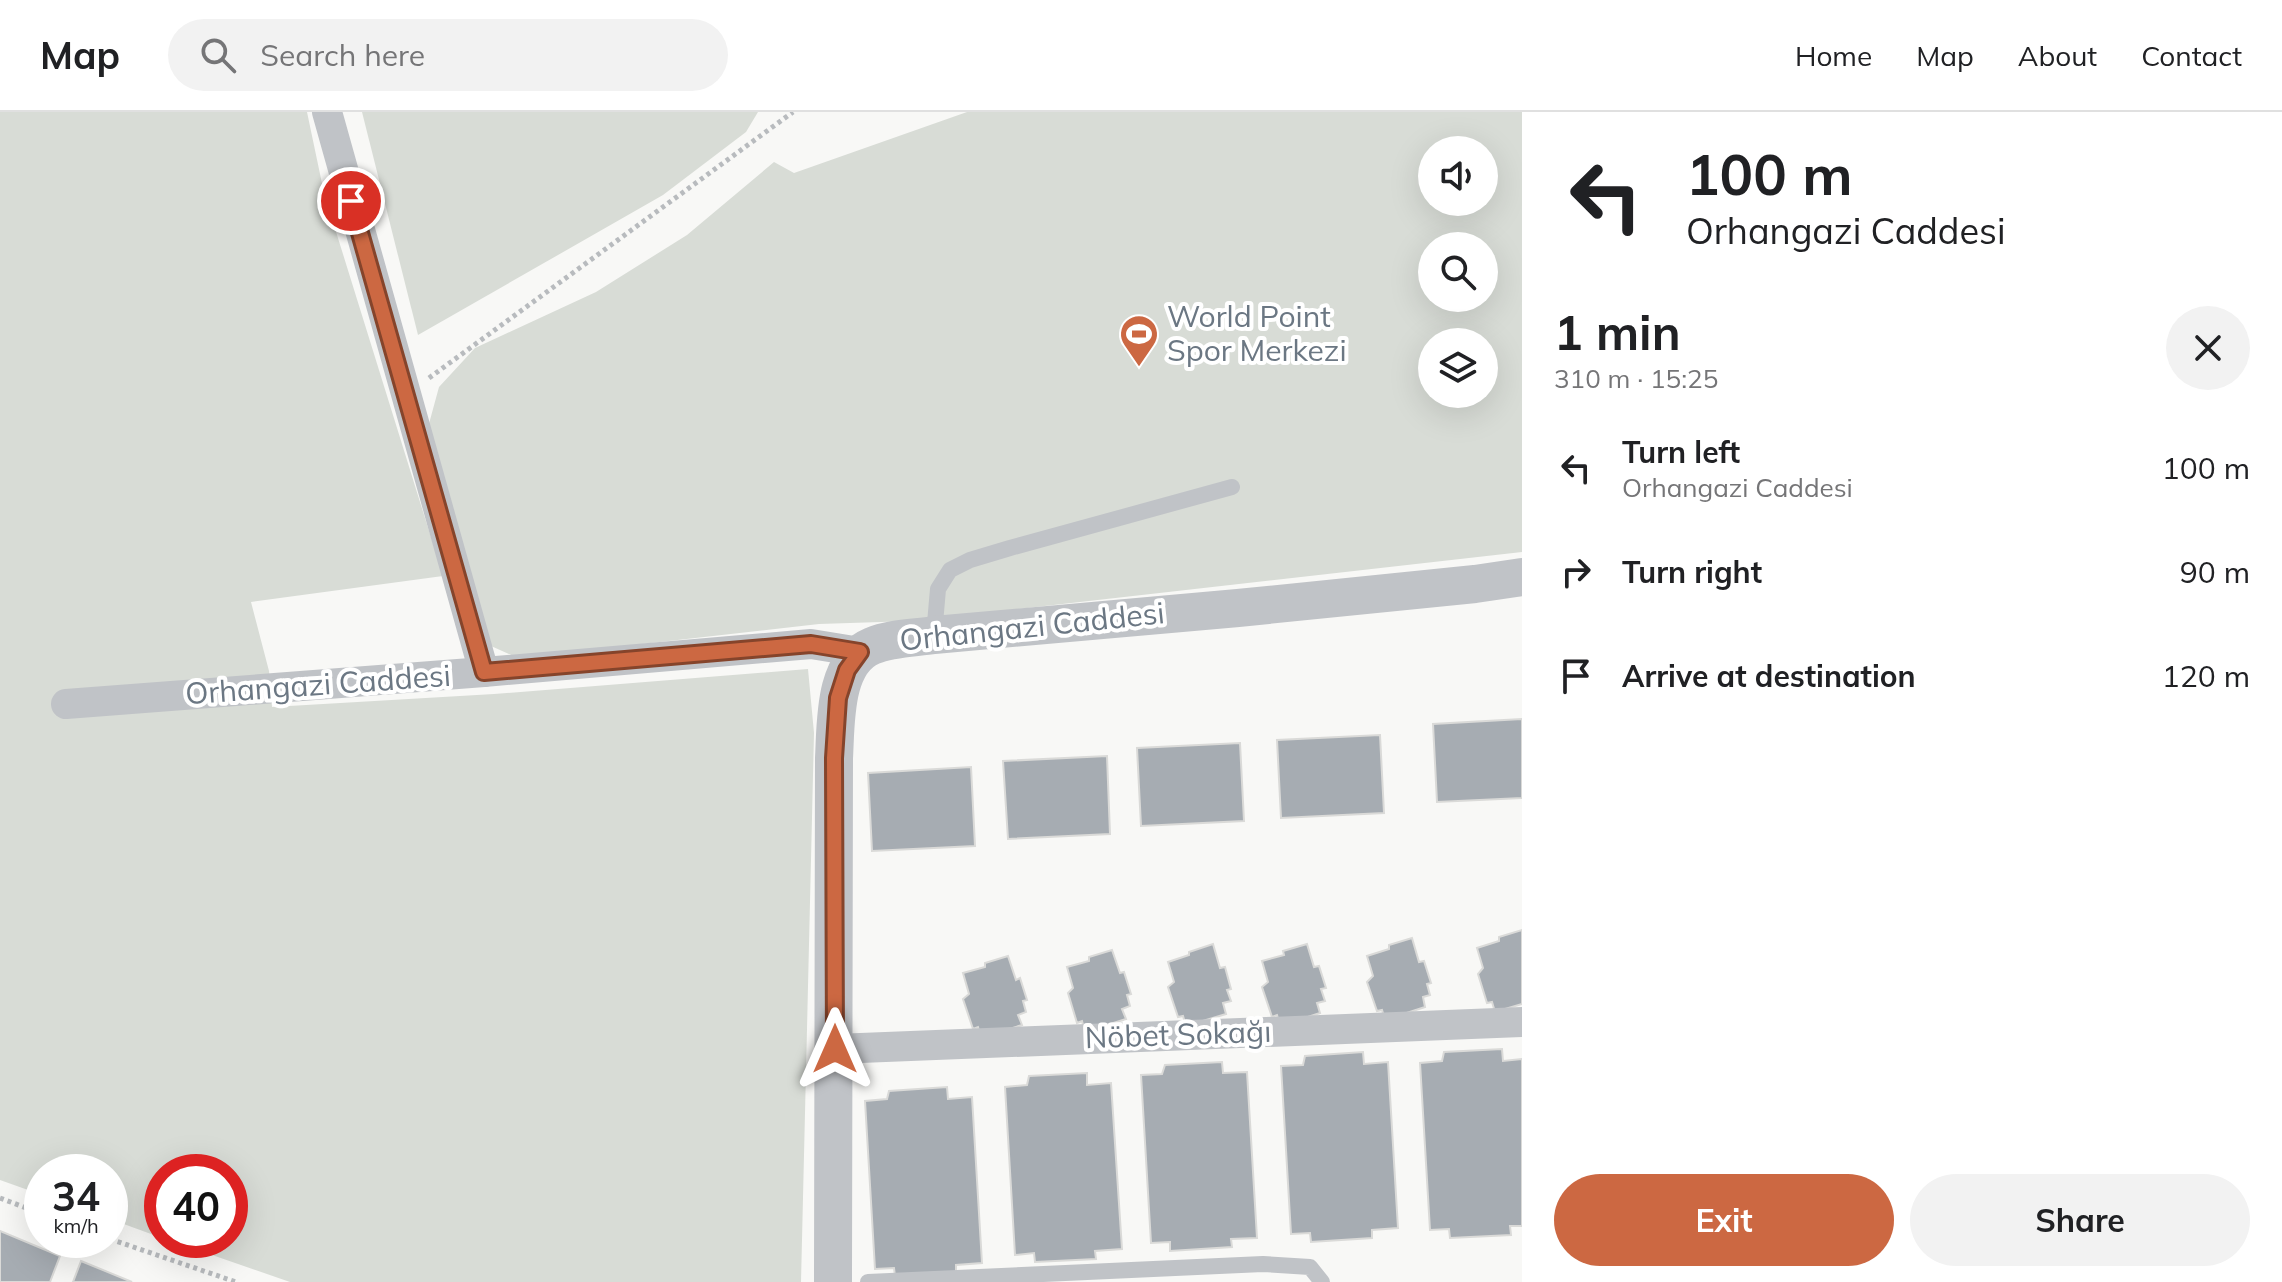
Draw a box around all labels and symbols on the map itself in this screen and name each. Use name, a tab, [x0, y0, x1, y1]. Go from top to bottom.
pin	[317, 167, 385, 235]
place label: World Point Spor Merkezi	[1167, 297, 1347, 369]
sports icon: World Point Spor Merkezi	[1118, 313, 1160, 368]
street label: Orhangazi Caddesi	[898, 593, 1166, 659]
street label: Orhangazi Caddesi	[184, 656, 452, 712]
position arrow	[793, 1007, 877, 1091]
street label: Nöbet Sokağı	[1084, 1012, 1272, 1056]
speed limit sign: 40	[144, 1154, 248, 1258]

